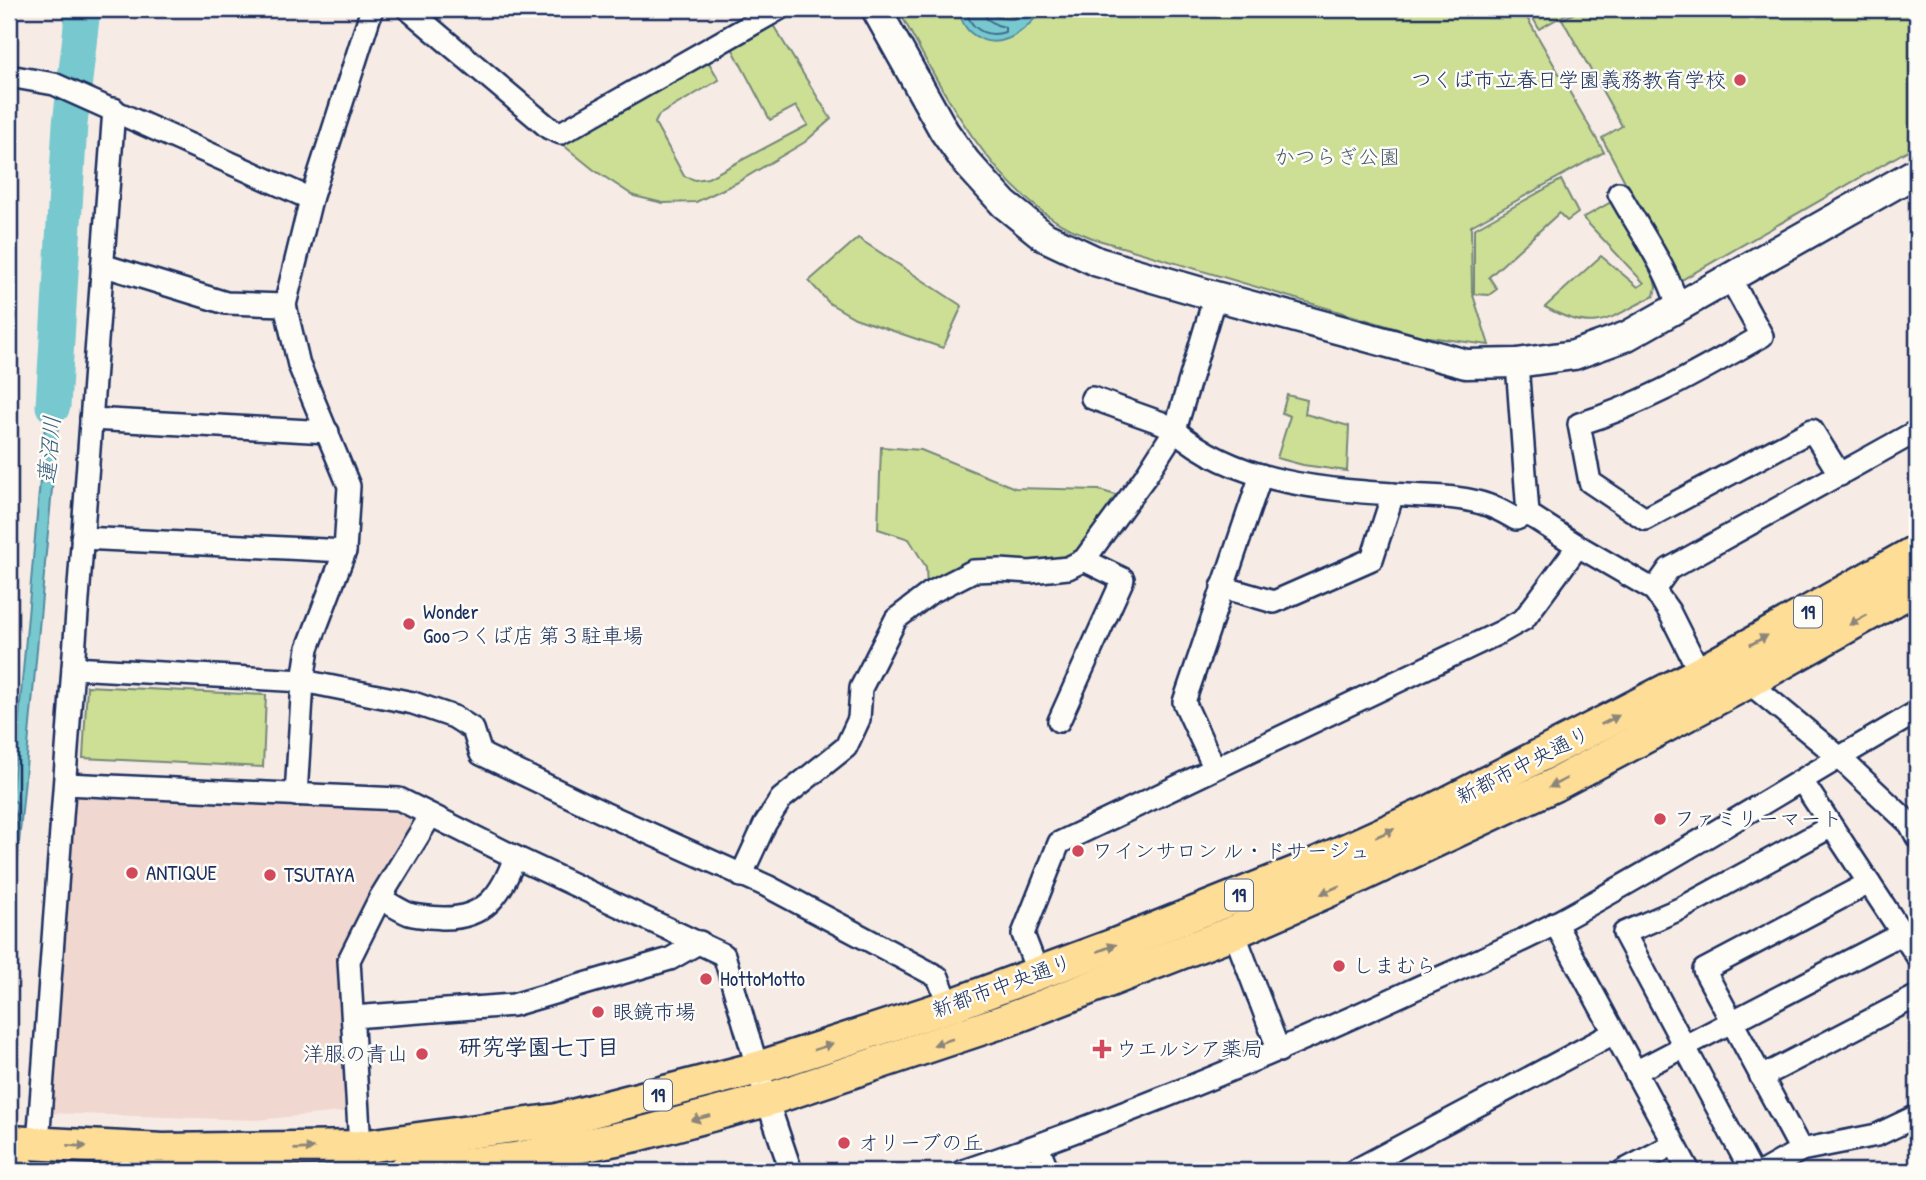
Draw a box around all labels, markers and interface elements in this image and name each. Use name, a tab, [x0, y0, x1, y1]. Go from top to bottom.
place label: つくば市立春日学園義務教育学校	[1411, 65, 1726, 94]
marker: つくば市立春日学園義務教育学校	[1732, 72, 1748, 88]
park label: かつらぎ公園	[1274, 142, 1400, 171]
water label: 蓮沼川	[30, 414, 67, 486]
road number: 19	[1794, 596, 1822, 628]
place label: Wonder Gooつくば店 第３駐車場	[423, 597, 644, 650]
one-way arrow	[1848, 614, 1867, 626]
marker: Wonder Gooつくば店 第３駐車場	[401, 616, 417, 632]
one-way arrow	[1749, 634, 1769, 646]
one-way arrow	[1600, 714, 1620, 725]
street label: 新都市中央通り	[1451, 718, 1595, 811]
one-way arrow	[1548, 777, 1568, 788]
place label: ファミリーマート	[1674, 804, 1842, 833]
marker: ファミリーマート	[1652, 811, 1668, 827]
one-way arrow	[1375, 827, 1395, 839]
place label: ワインサロン ル・ドサージュ	[1092, 836, 1370, 865]
marker: ワインサロン ル・ドサージュ	[1070, 843, 1086, 859]
place label: ANTIQUE	[146, 858, 217, 887]
place label: TSUTAYA	[284, 860, 355, 889]
marker: ANTIQUE	[124, 865, 140, 881]
marker: TSUTAYA	[262, 867, 278, 883]
road number: 19	[1225, 880, 1253, 911]
one-way arrow	[1320, 884, 1340, 896]
one-way arrow	[1096, 942, 1117, 953]
street label: 新都市中央通り	[928, 947, 1076, 1024]
place label: しまむら	[1353, 951, 1437, 980]
marker: しまむら	[1331, 958, 1347, 974]
place label: HottoMotto	[720, 964, 805, 993]
marker: HottoMotto	[698, 971, 714, 987]
place label: 眼鏡市場	[612, 997, 696, 1026]
marker: 眼鏡市場	[590, 1004, 606, 1020]
district label: 研究学園七丁目	[459, 1031, 620, 1062]
place label: ウエルシア薬局	[1116, 1034, 1263, 1063]
one-way arrow	[932, 1037, 953, 1047]
place label: 洋服の青山	[303, 1039, 408, 1068]
marker: ウエルシア薬局	[1094, 1041, 1110, 1057]
one-way arrow	[812, 1042, 833, 1052]
marker: 洋服の青山	[414, 1046, 430, 1062]
road number: 19	[644, 1079, 672, 1110]
one-way arrow	[690, 1113, 711, 1123]
place label: オリーブの丘	[858, 1128, 983, 1157]
marker: オリーブの丘	[836, 1135, 852, 1151]
one-way arrow	[66, 1141, 88, 1152]
one-way arrow	[293, 1144, 315, 1155]

